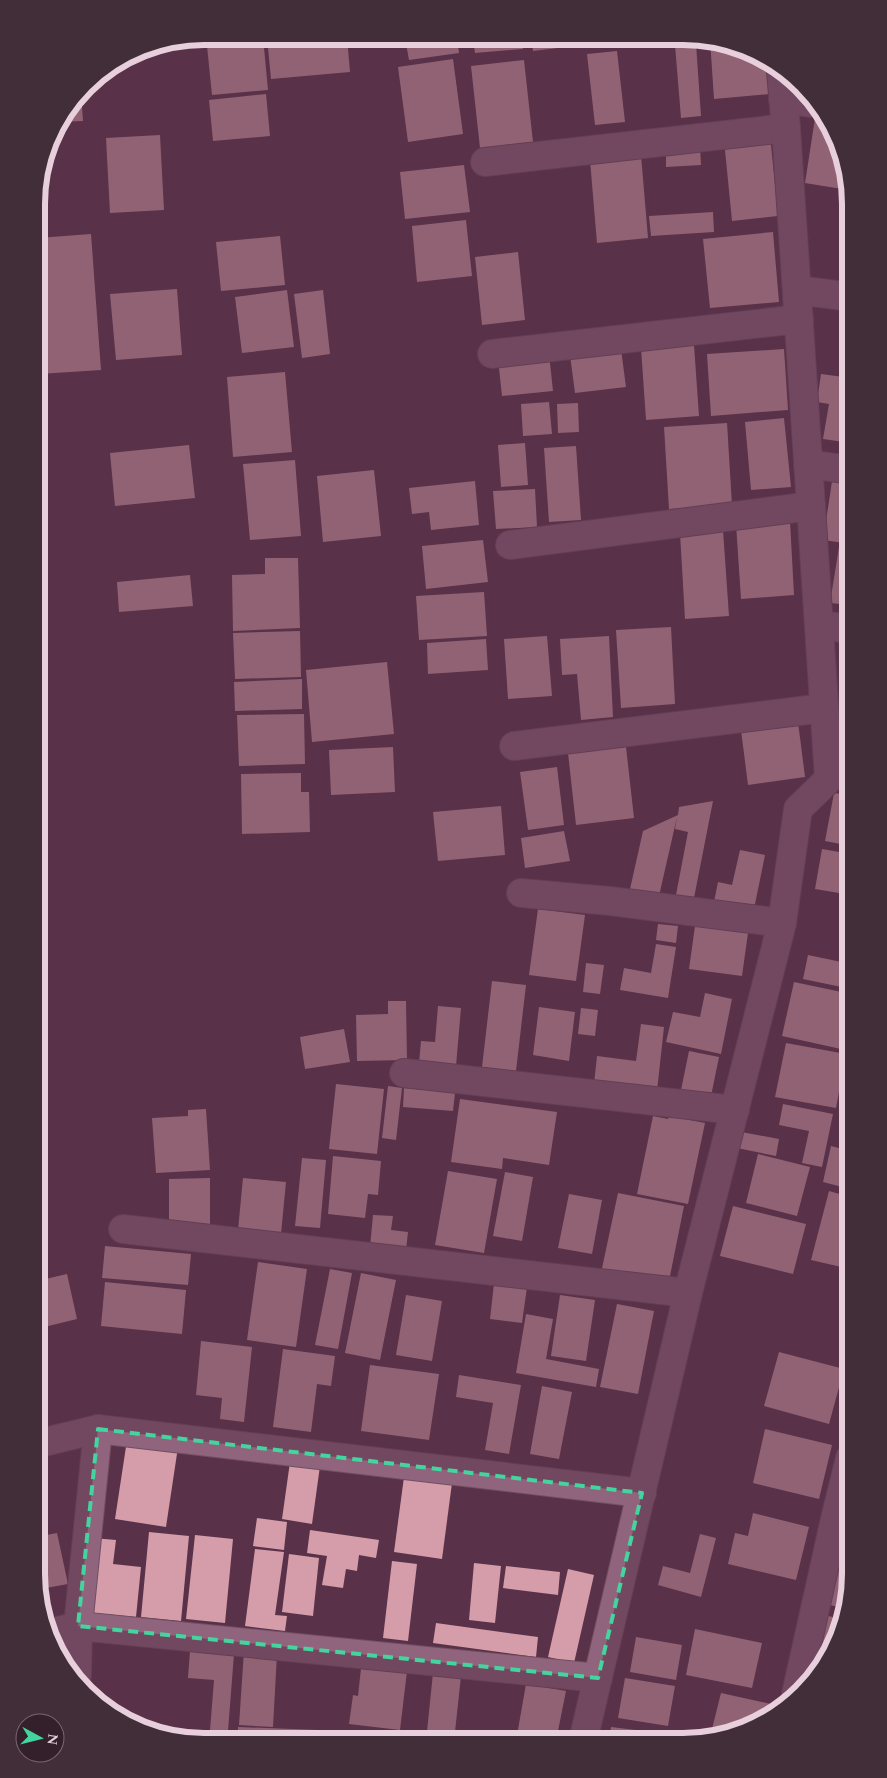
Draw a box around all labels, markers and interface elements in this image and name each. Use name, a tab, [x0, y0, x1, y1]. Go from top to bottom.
north arrow	[15, 1713, 65, 1763]
text: N	[41, 1733, 64, 1746]

